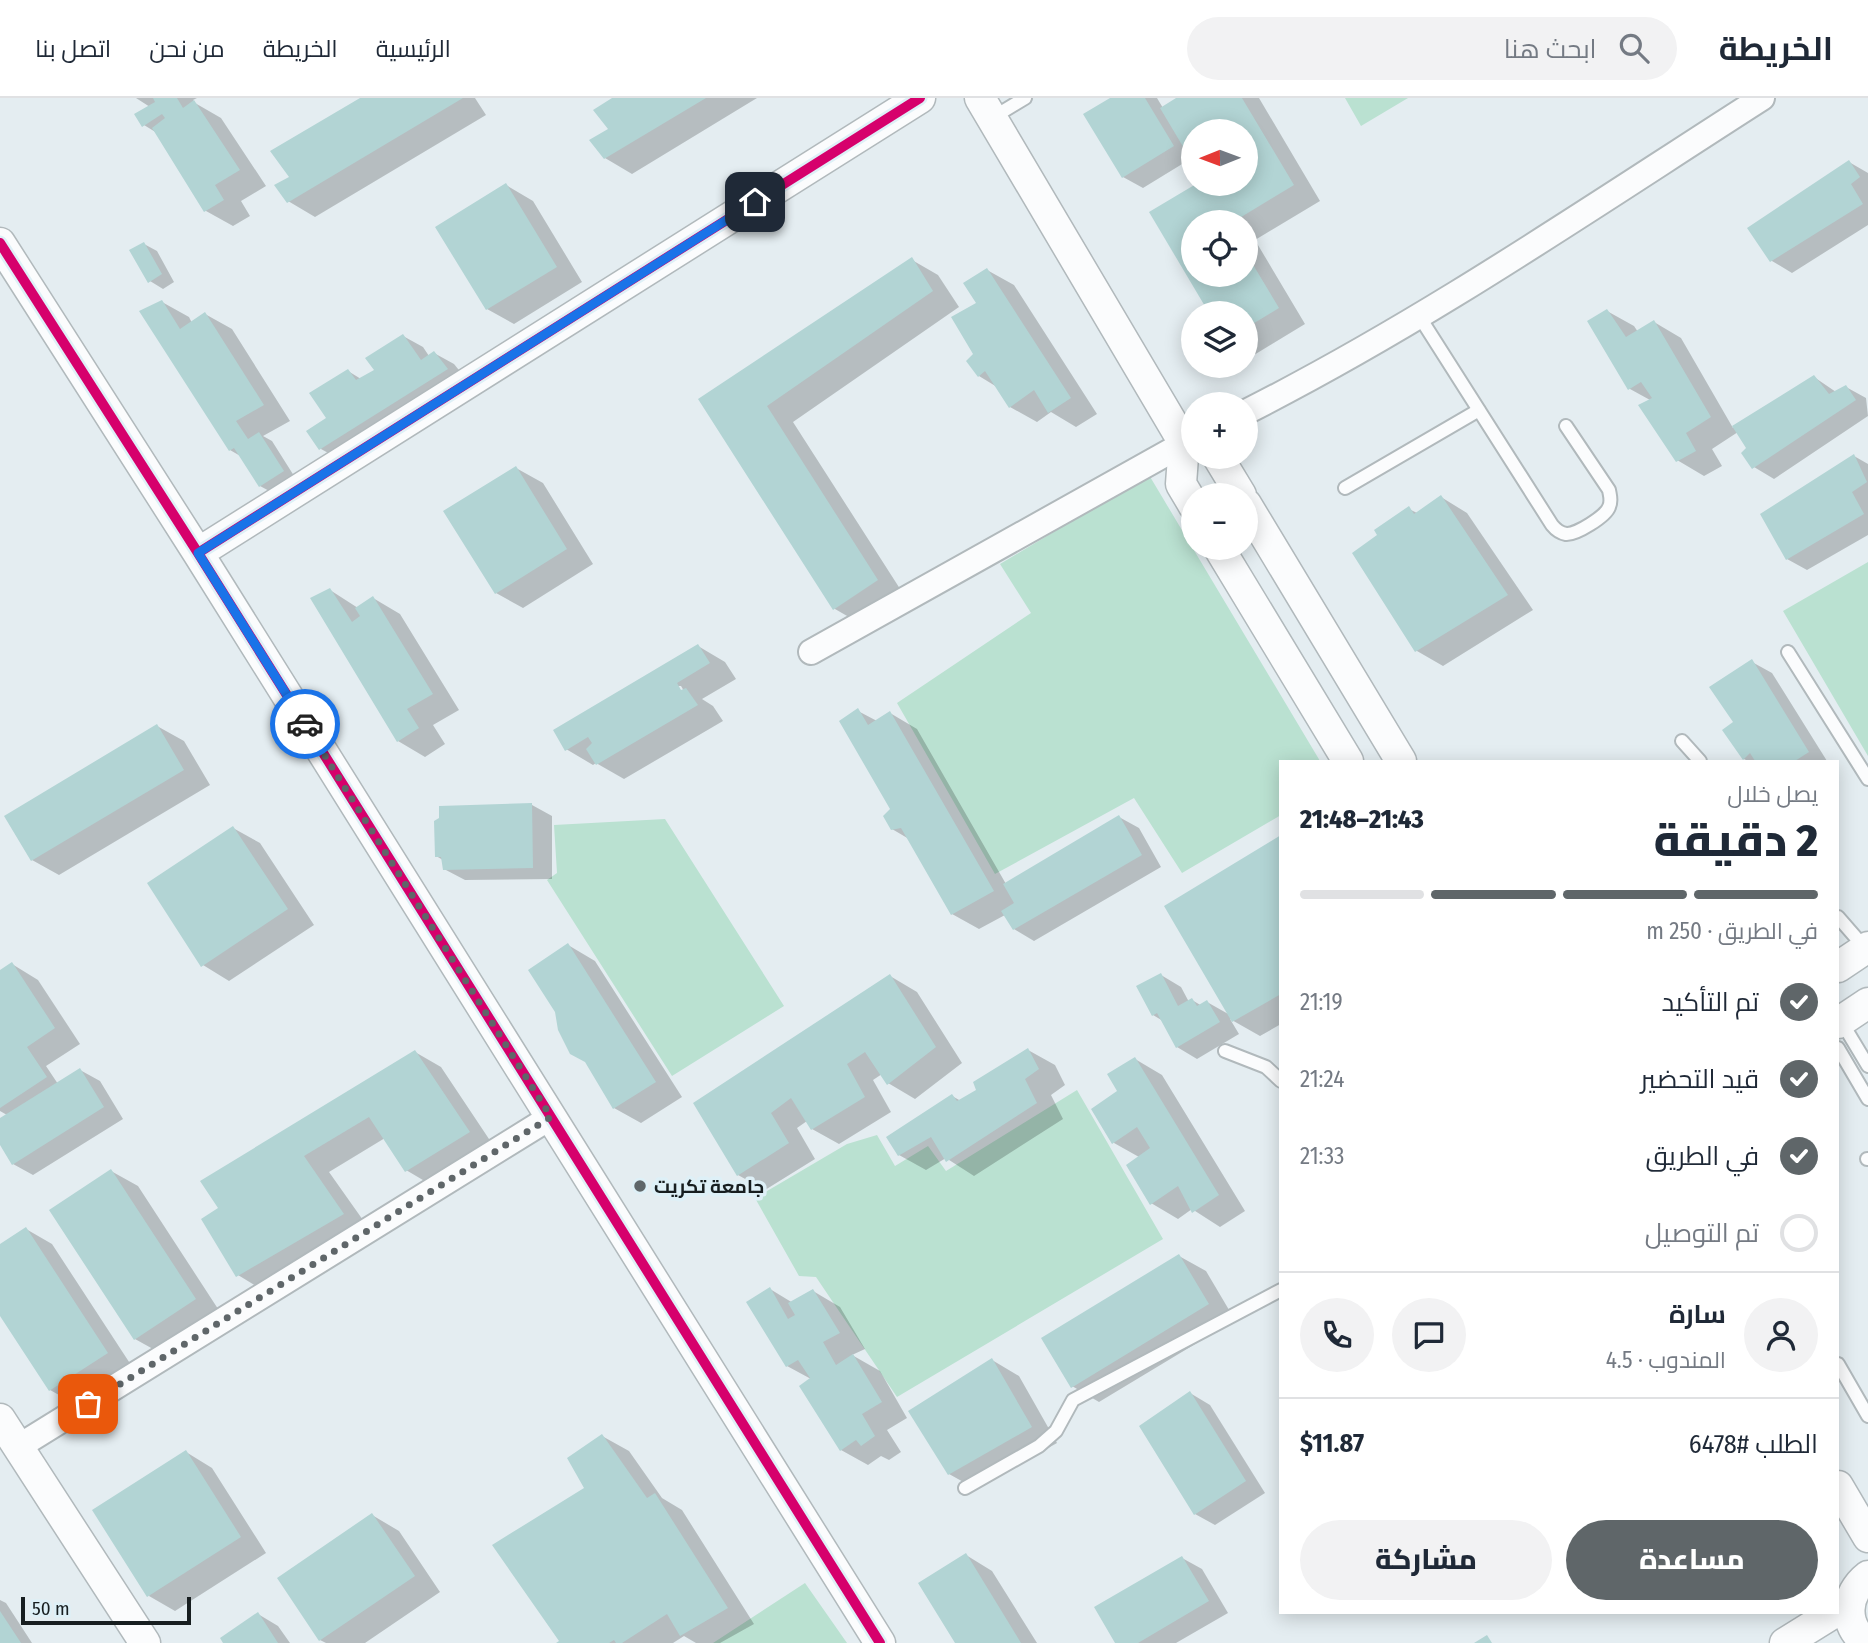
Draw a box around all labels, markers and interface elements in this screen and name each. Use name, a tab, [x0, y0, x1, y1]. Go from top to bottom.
search box	[1187, 17, 1677, 80]
icon: search	[1615, 29, 1653, 67]
text: الخريطة	[1719, 29, 1833, 69]
text: ابحث هنا	[1504, 34, 1597, 65]
text: اتصل بنا	[35, 35, 111, 63]
text: من نحن	[149, 35, 225, 63]
text: الخريطة	[263, 35, 338, 63]
text: الرئيسية	[376, 35, 451, 63]
north arrow	[1181, 119, 1258, 196]
map controls	[1181, 119, 1258, 560]
pin	[725, 172, 785, 232]
icon: home	[736, 183, 774, 221]
button: locate	[1181, 210, 1258, 287]
button: layers	[1181, 301, 1258, 378]
button: +	[1181, 392, 1258, 469]
button: −	[1181, 483, 1258, 560]
courier	[270, 689, 340, 759]
icon: car	[286, 705, 324, 743]
text: يصل خلال	[1727, 780, 1818, 808]
text: 21:43–21:48	[1300, 804, 1424, 835]
text: 2 دقيقة	[1654, 813, 1818, 868]
text: في الطريق · 250 m	[1646, 917, 1818, 945]
icon: check	[1780, 983, 1818, 1021]
text: تم التأكيد	[1662, 987, 1759, 1018]
text: 21:19	[1300, 988, 1343, 1016]
icon: check	[1780, 1060, 1818, 1098]
text: قيد التحضير	[1640, 1064, 1759, 1095]
text: 21:24	[1300, 1065, 1344, 1093]
icon: check	[1780, 1137, 1818, 1175]
text: في الطريق	[1646, 1141, 1759, 1172]
text: 21:33	[1300, 1142, 1344, 1170]
place label: جامعة تكريت	[654, 1175, 764, 1198]
marker: جامعة تكريت	[632, 1178, 648, 1194]
text: تم التوصيل	[1645, 1218, 1759, 1249]
button: phone	[1300, 1298, 1374, 1372]
button: chat	[1392, 1298, 1466, 1372]
button: person	[1744, 1298, 1818, 1372]
text: سارة	[1669, 1299, 1726, 1330]
text: المندوب · 4.5	[1606, 1346, 1726, 1374]
pin	[58, 1374, 118, 1434]
icon: bag	[69, 1385, 107, 1423]
text: $11.87	[1300, 1428, 1364, 1459]
text: الطلب #6478	[1689, 1429, 1818, 1460]
button: مشاركة	[1300, 1520, 1552, 1600]
button: مساعدة	[1566, 1520, 1818, 1600]
scale bar	[21, 1594, 191, 1626]
text: 50 m	[32, 1597, 70, 1620]

